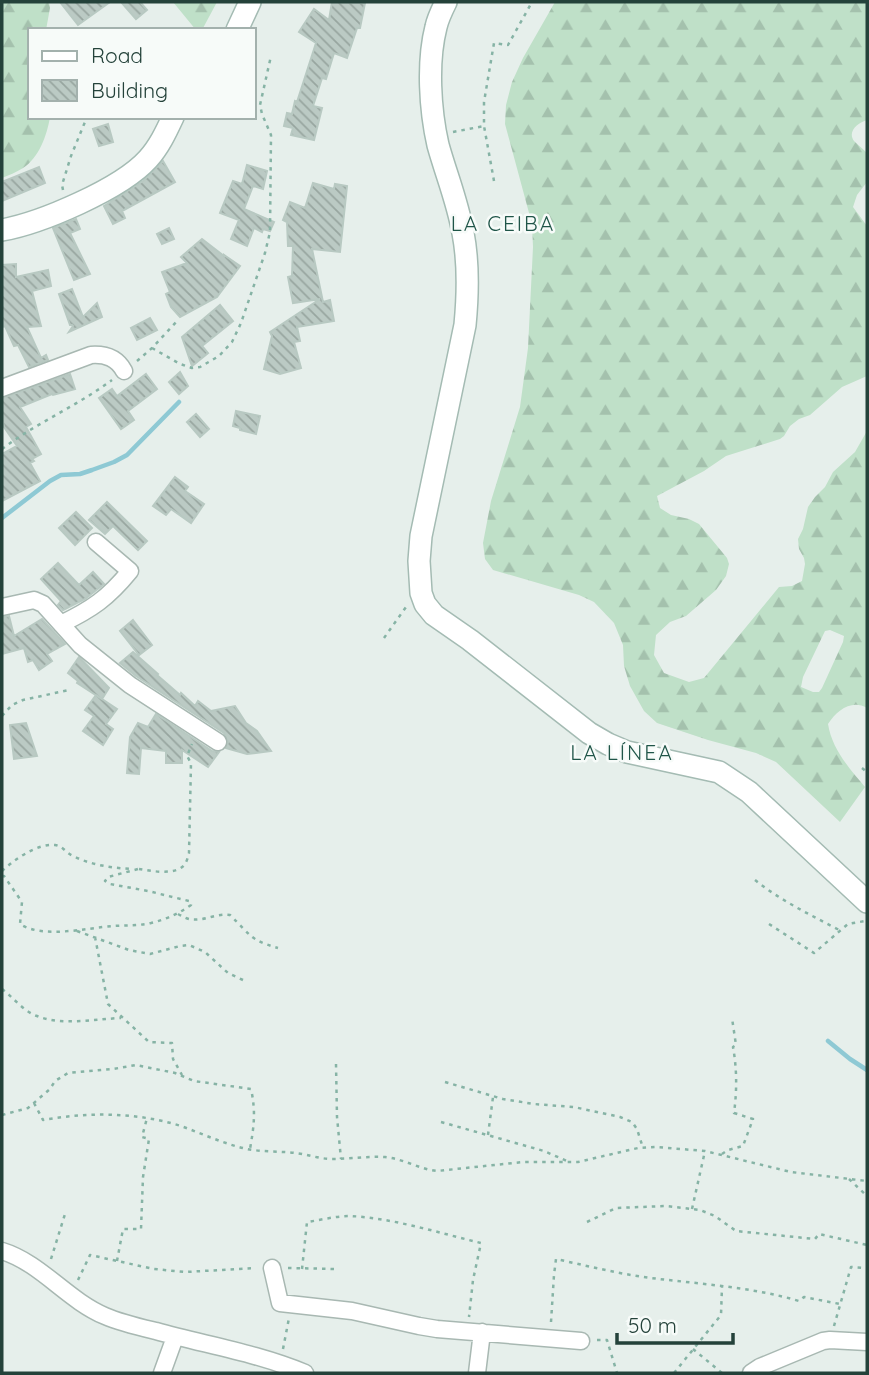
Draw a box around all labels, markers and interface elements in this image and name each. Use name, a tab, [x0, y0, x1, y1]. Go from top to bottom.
legend	[28, 28, 256, 119]
text: Road	[91, 42, 143, 68]
text: Building	[91, 77, 168, 103]
district label: LA CEIBA	[451, 210, 555, 236]
district label: LA LÍNEA	[570, 739, 674, 765]
scale bar	[617, 1302, 732, 1346]
text: 50 m	[628, 1312, 677, 1338]

